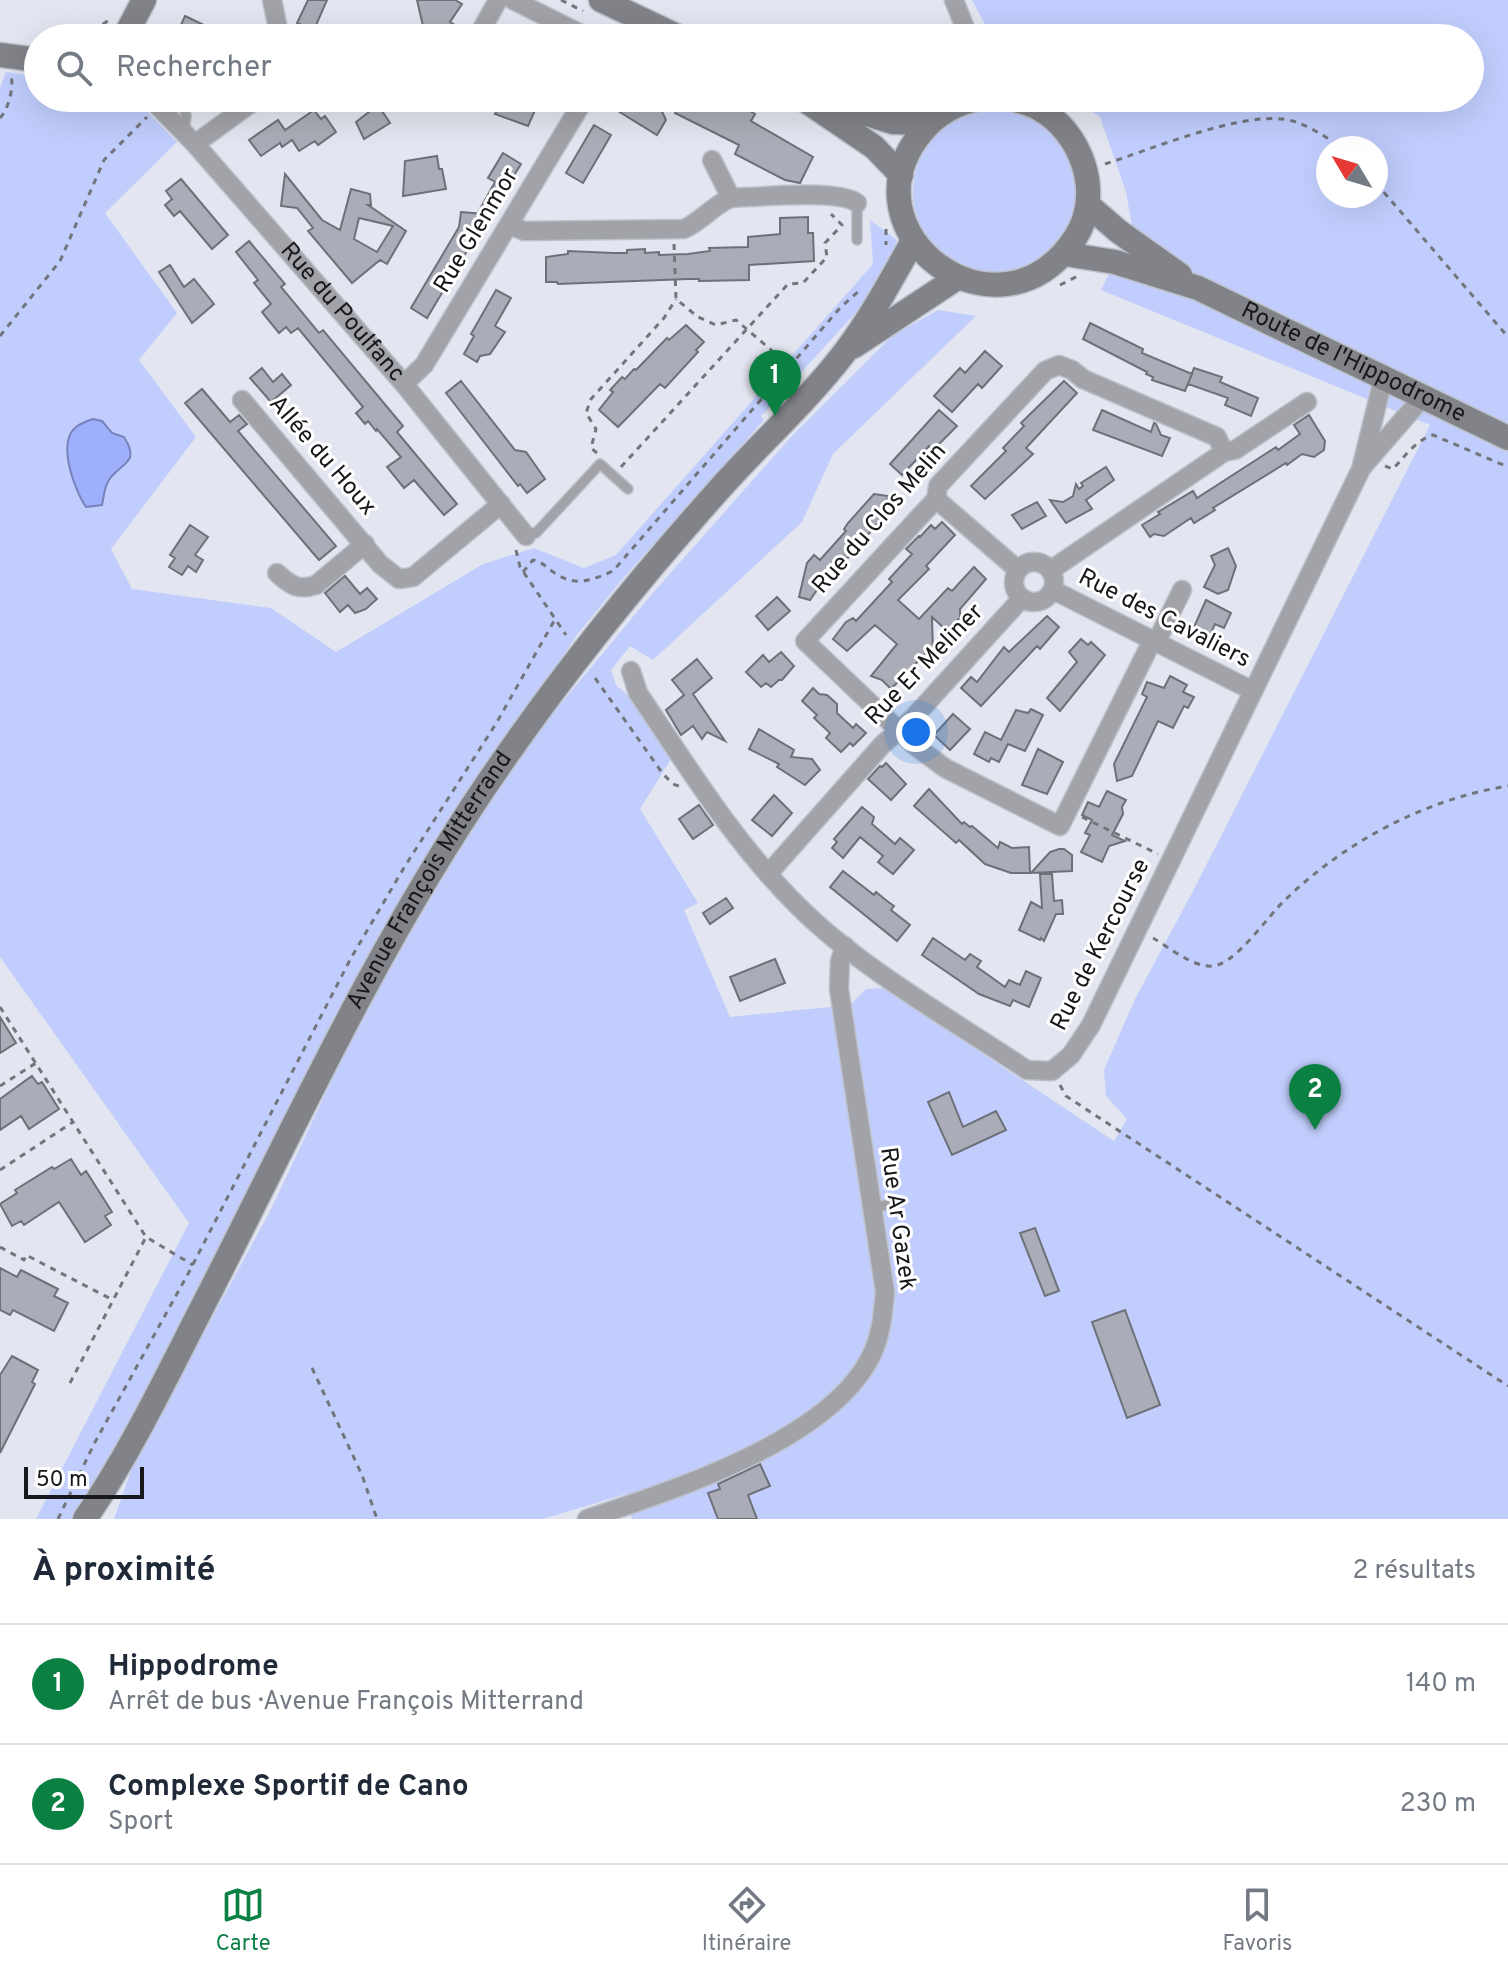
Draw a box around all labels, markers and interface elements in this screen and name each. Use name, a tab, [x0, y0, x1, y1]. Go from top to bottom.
search box	[24, 24, 1484, 112]
icon: search	[52, 46, 96, 90]
text: Rechercher	[116, 50, 272, 87]
north arrow	[1316, 136, 1388, 208]
street label: Rue Glenmor	[428, 163, 526, 299]
street label: Rue du Poulfanc	[273, 237, 411, 389]
street label: Route de l'Hippodrome	[1236, 296, 1471, 430]
pin: 1	[749, 350, 801, 416]
street label: Allée du Houx	[262, 390, 382, 522]
street label: Rue du Clos Melin	[806, 437, 954, 601]
street label: Rue des Cavaliers	[1073, 563, 1255, 675]
street label: Rue Er Meliner	[859, 598, 991, 732]
your location	[896, 712, 936, 752]
street label: Avenue François Mitterrand	[341, 746, 520, 1015]
street label: Rue de Kercourse	[1045, 854, 1157, 1036]
pin: 2	[1289, 1064, 1341, 1130]
street label: Rue Ar Gazek	[872, 1145, 922, 1293]
scale bar	[24, 1463, 144, 1499]
text: 50 m	[36, 1467, 88, 1494]
text: À proximité	[32, 1550, 215, 1593]
text: 2 résultats	[1352, 1555, 1476, 1588]
text: Hippodrome	[108, 1649, 279, 1686]
text: 1	[53, 1668, 63, 1701]
text: 140 m	[1406, 1668, 1476, 1701]
text: Arrêt de bus · Avenue François Mitterrand	[108, 1686, 584, 1719]
text: Complexe Sportif de Cano	[108, 1769, 469, 1806]
text: 2	[50, 1788, 66, 1821]
text: 230 m	[1400, 1788, 1476, 1821]
text: Sport	[108, 1806, 173, 1839]
tab: Carte	[216, 1883, 271, 1958]
tab: Itinéraire	[702, 1883, 791, 1958]
tab: Favoris	[1223, 1883, 1292, 1958]

